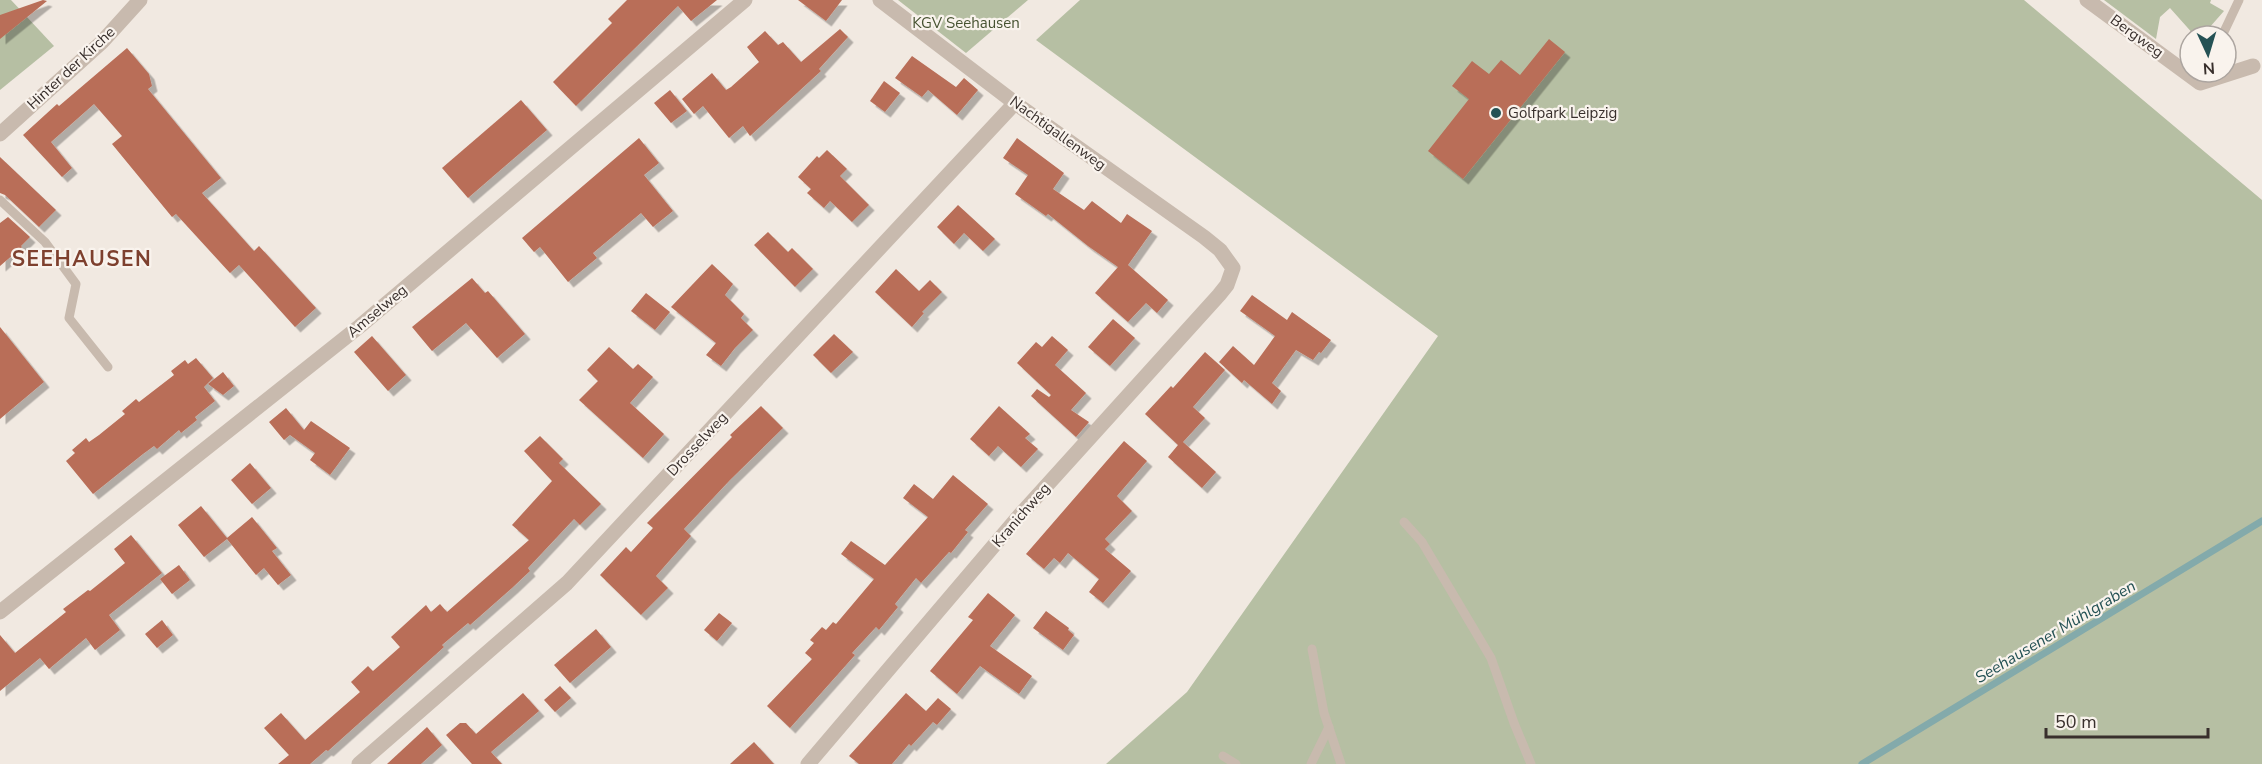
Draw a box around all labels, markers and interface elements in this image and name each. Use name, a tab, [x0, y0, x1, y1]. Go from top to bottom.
street label: Bergweg	[2106, 10, 2168, 62]
park label: KGV Seehausen	[912, 13, 1020, 33]
street label: Hinter der Kirche	[23, 22, 119, 114]
north arrow	[2178, 24, 2238, 84]
text: N	[2202, 57, 2216, 79]
street label: Nachtigallenweg	[1006, 91, 1110, 175]
place label: Golfpark Leipzig	[1508, 103, 1617, 123]
marker: Golfpark Leipzig	[1489, 106, 1503, 120]
district label: SEEHAUSEN	[12, 245, 152, 273]
street label: Amselweg	[343, 280, 411, 342]
street label: Drosselweg	[662, 408, 732, 480]
street label: Kranichweg	[987, 479, 1055, 551]
water label: Seehausener Mühlgraben	[1971, 575, 2140, 689]
scale bar	[2046, 701, 2208, 739]
text: 50 m	[2055, 710, 2097, 734]

